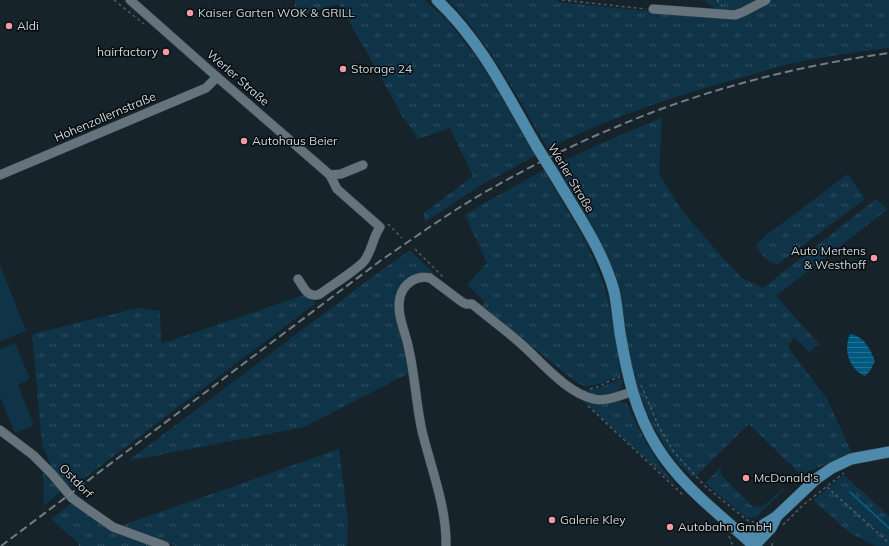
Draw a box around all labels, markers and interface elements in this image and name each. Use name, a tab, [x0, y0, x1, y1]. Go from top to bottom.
place label: Kaiser Garten WOK & GRILL	[198, 5, 355, 20]
marker: Kaiser Garten WOK & GRILL	[185, 8, 195, 18]
place label: Aldi	[17, 18, 39, 33]
marker: Aldi	[4, 21, 14, 31]
place label: hairfactory	[97, 44, 159, 59]
street label: Werler Straße	[204, 46, 273, 109]
marker: hairfactory	[161, 47, 171, 57]
place label: Storage 24	[351, 61, 412, 76]
marker: Storage 24	[338, 64, 348, 74]
street label: Hohenzollernstraße	[52, 88, 158, 145]
place label: Autohaus Beier	[252, 133, 338, 148]
marker: Autohaus Beier	[239, 136, 249, 146]
street label: Werler Straße	[545, 141, 598, 215]
place label: Auto Mertens & Westhoff	[791, 243, 867, 272]
marker: Auto Mertens & Westhoff	[869, 253, 879, 263]
street label: Ostdorf	[56, 460, 97, 502]
place label: McDonald's	[754, 470, 819, 485]
marker: McDonald's	[741, 473, 751, 483]
place label: Galerie Kley	[560, 512, 626, 527]
marker: Galerie Kley	[547, 515, 557, 525]
place label: Autobahn GmbH	[678, 519, 772, 534]
marker: Autobahn GmbH	[665, 522, 675, 532]

